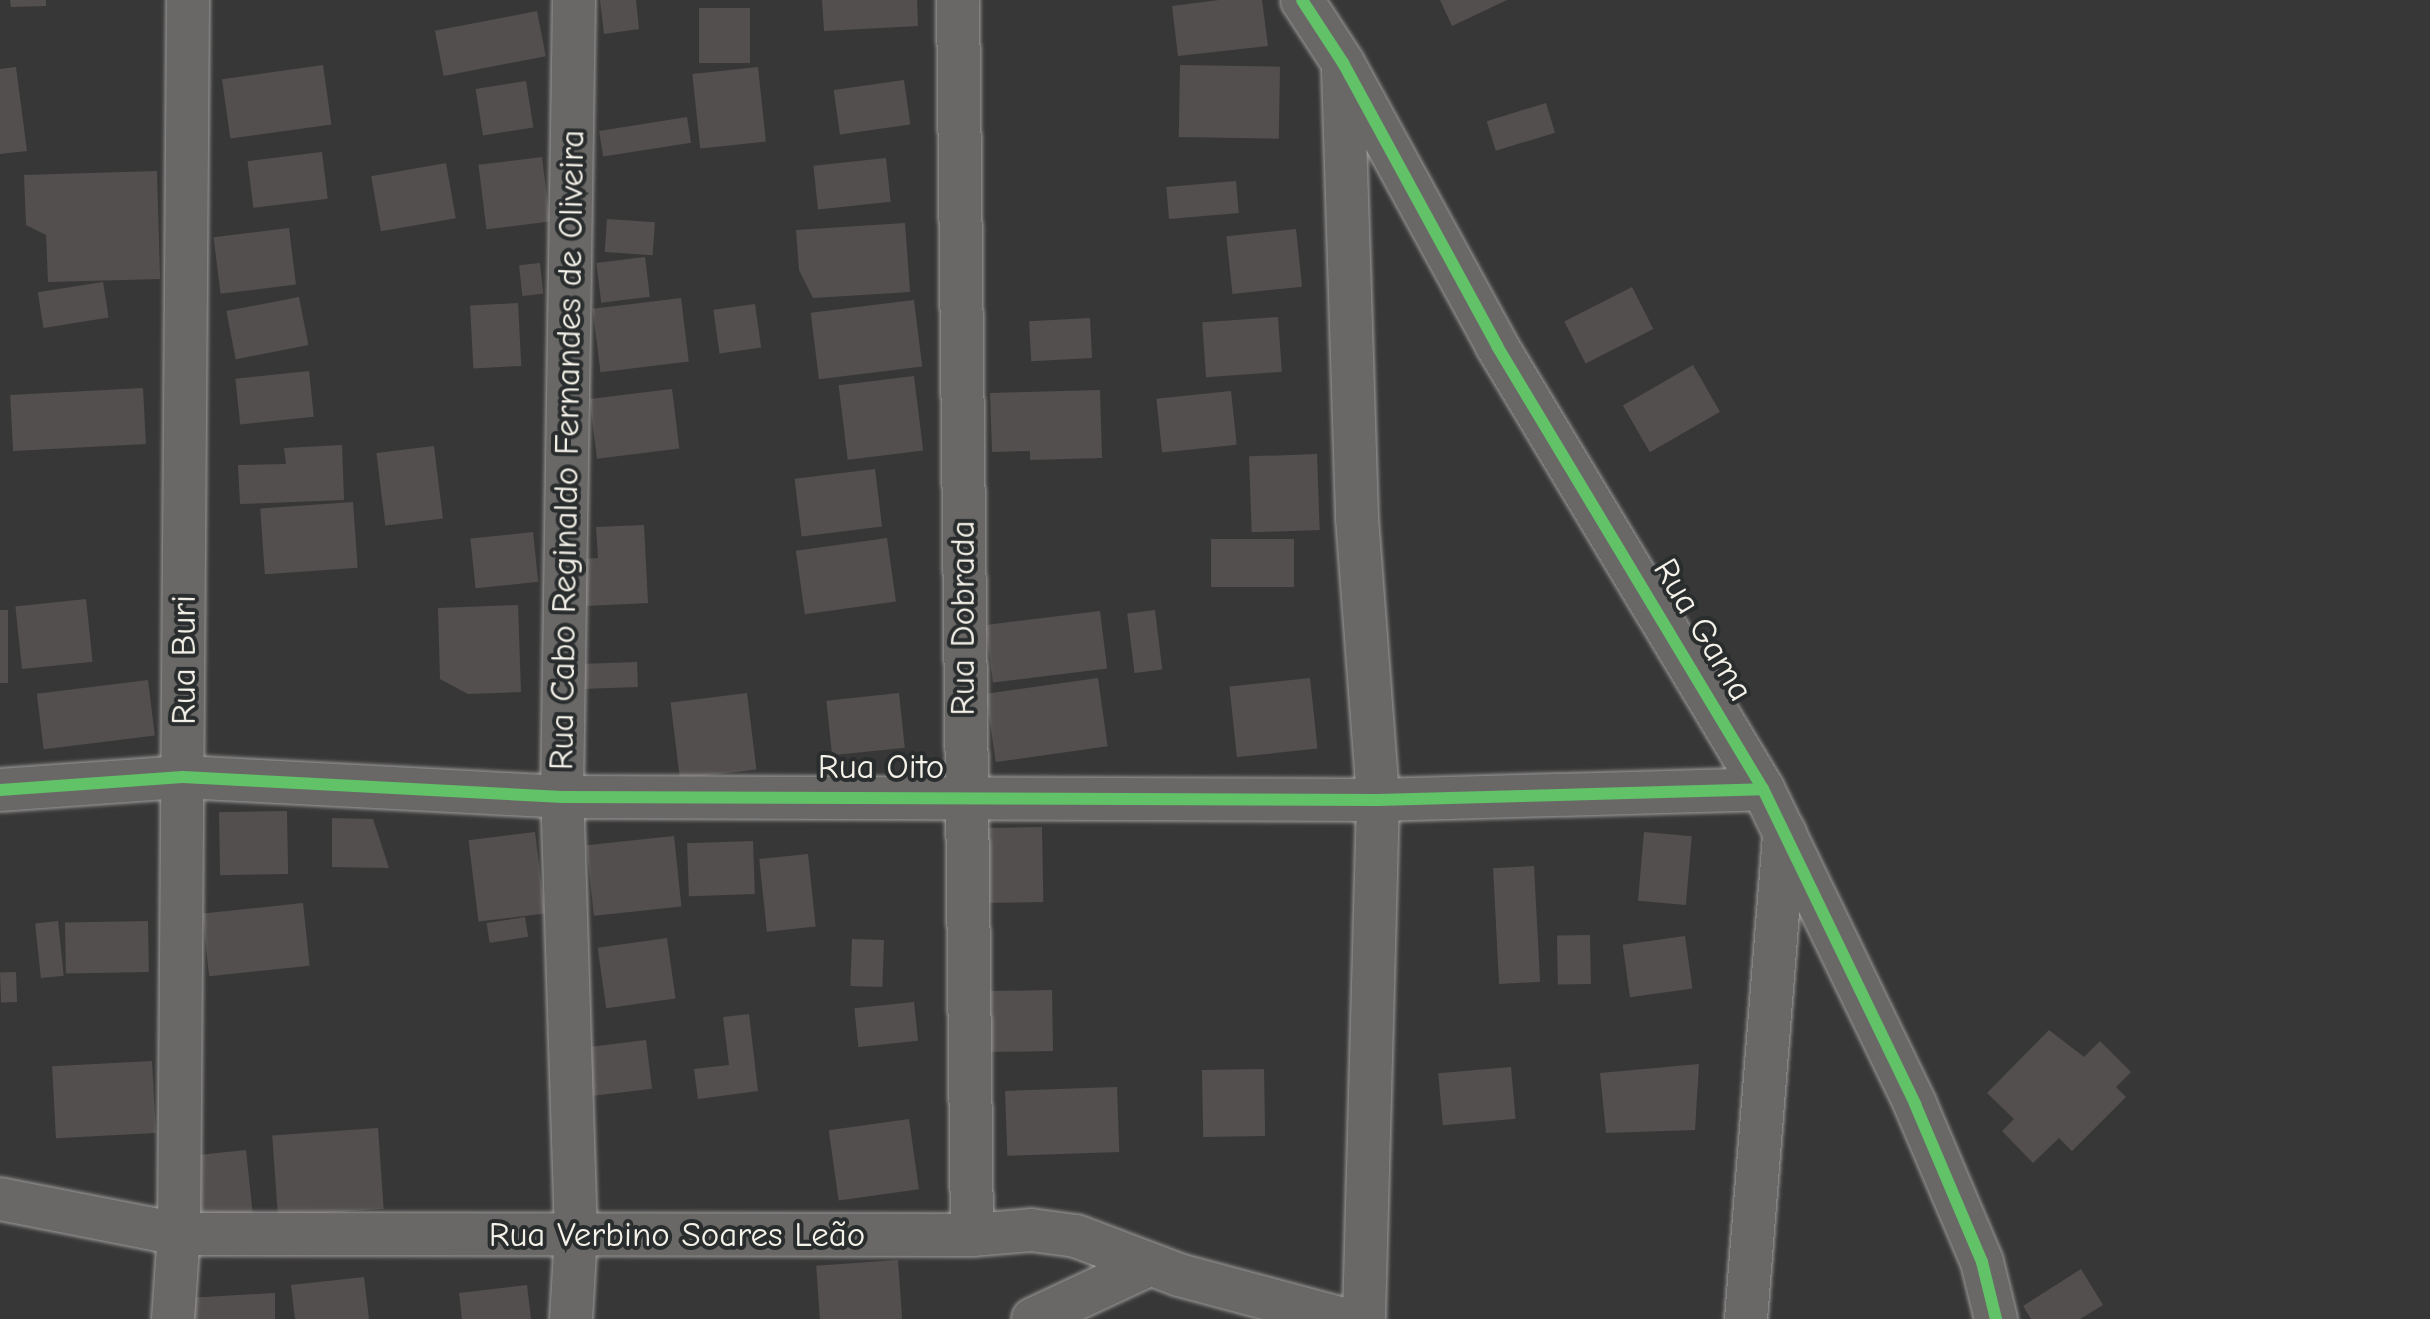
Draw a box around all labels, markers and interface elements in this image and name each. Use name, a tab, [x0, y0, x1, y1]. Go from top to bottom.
street label: Rua Cabo Reginaldo Fernandes de Oliveira	[540, 129, 594, 771]
street label: Rua Dobrada	[942, 520, 984, 716]
street label: Rua Gama	[1644, 551, 1762, 709]
street label: Rua Buri	[163, 595, 205, 725]
street label: Rua Oito	[818, 746, 944, 788]
street label: Rua Verbino Soares Leão	[489, 1214, 865, 1256]

